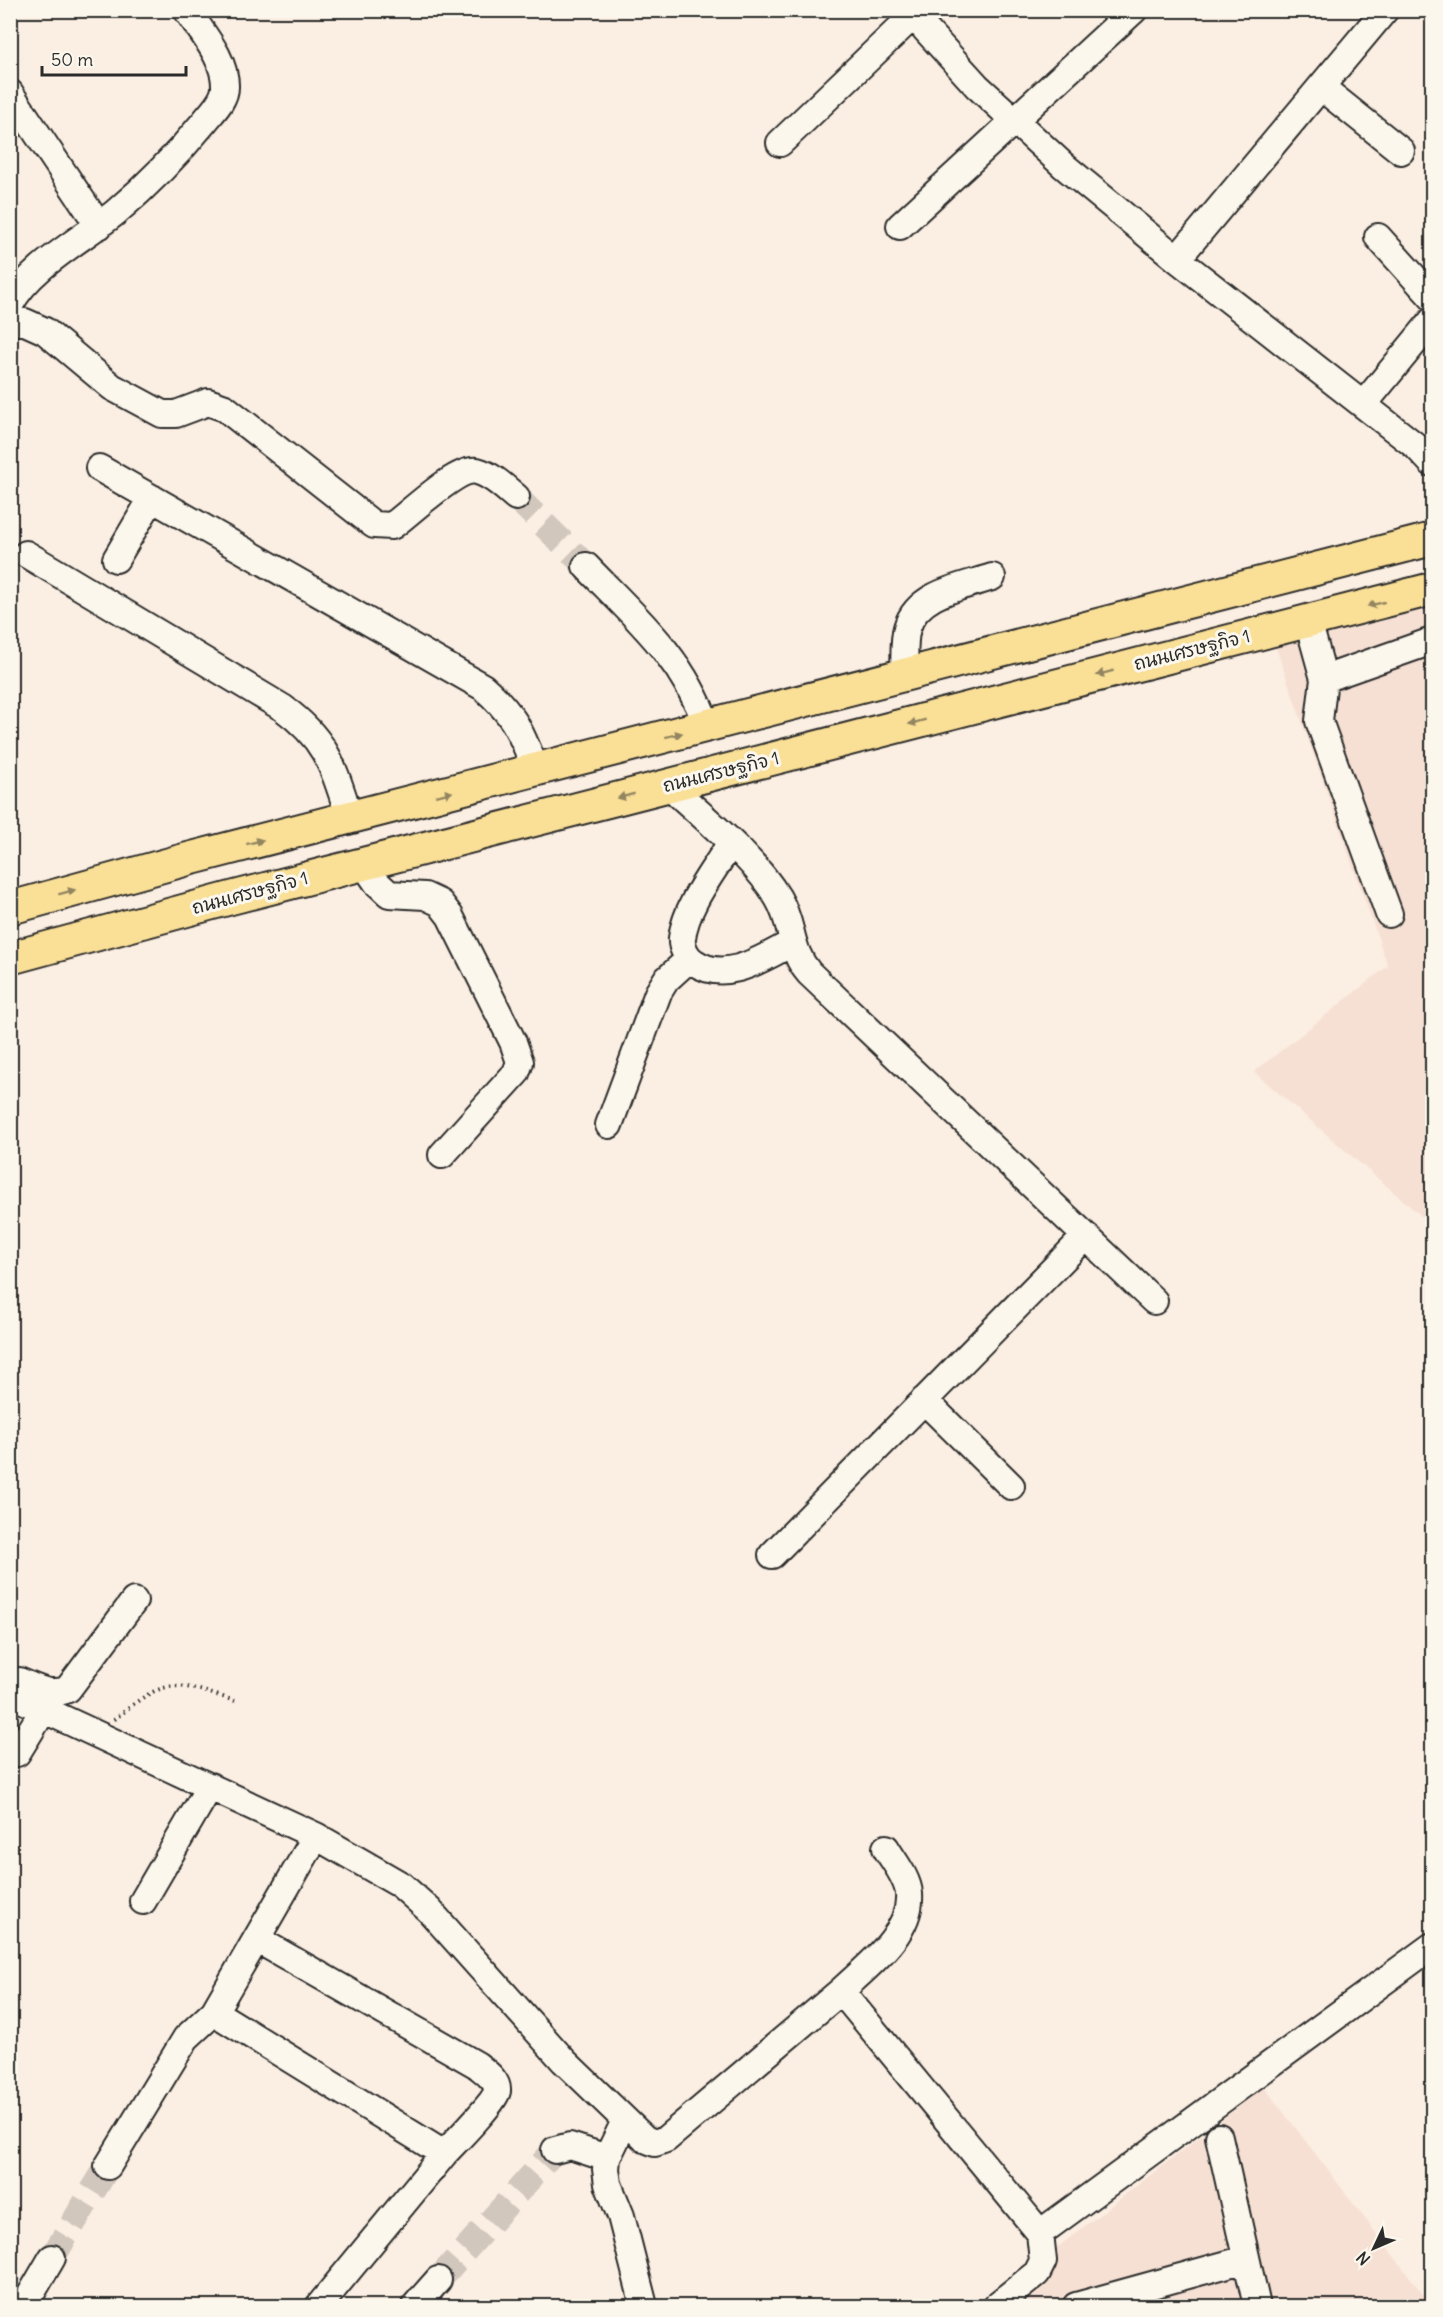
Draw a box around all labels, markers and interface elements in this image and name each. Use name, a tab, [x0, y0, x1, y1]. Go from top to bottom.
scale bar	[42, 39, 186, 77]
text: 50 m	[51, 48, 93, 71]
one-way arrow	[1367, 599, 1385, 609]
street label: ถนนเศรษฐกิจ 1	[1131, 624, 1253, 676]
one-way arrow	[1096, 668, 1115, 678]
one-way arrow	[908, 717, 926, 727]
one-way arrow	[665, 729, 683, 739]
street label: ถนนเศรษฐกิจ 1	[660, 746, 782, 798]
one-way arrow	[435, 788, 453, 798]
one-way arrow	[617, 791, 635, 801]
one-way arrow	[247, 837, 265, 846]
street label: ถนนเศรษฐกิจ 1	[189, 866, 311, 920]
one-way arrow	[58, 887, 76, 896]
north arrow	[1344, 2218, 1404, 2278]
text: N	[1352, 2247, 1374, 2269]

